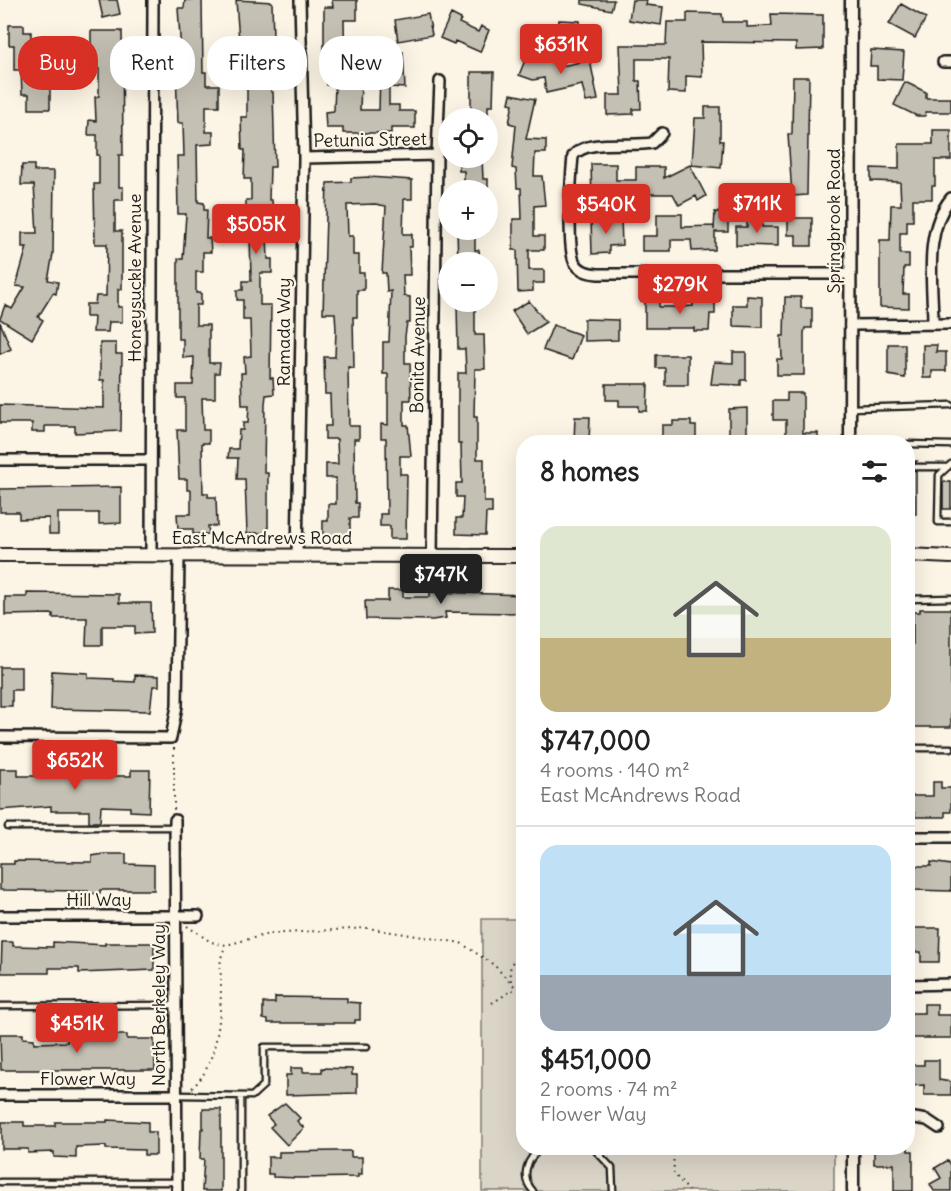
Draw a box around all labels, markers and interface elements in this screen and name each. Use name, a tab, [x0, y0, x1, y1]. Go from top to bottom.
pin: $631K	[519, 24, 603, 75]
text: $631K	[534, 31, 588, 56]
chip: Buy	[18, 36, 98, 90]
chip: Rent	[110, 36, 195, 90]
chip: Filters	[207, 36, 307, 90]
chip: New	[319, 36, 403, 90]
map controls	[438, 108, 498, 312]
button: locate	[438, 108, 498, 168]
street label: Petunia Street	[313, 127, 427, 152]
street label: Springbrook Road	[822, 148, 845, 294]
button: +	[438, 180, 498, 240]
pin: $711K	[715, 183, 799, 234]
pin: $540K	[564, 184, 648, 235]
text: $711K	[732, 190, 782, 215]
text: $540K	[576, 191, 636, 216]
street label: Honeysuckle Avenue	[123, 194, 146, 362]
pin: $505K	[214, 204, 298, 255]
text: $505K	[226, 211, 286, 236]
button: −	[438, 252, 498, 312]
pin: $279K	[638, 264, 722, 315]
text: $279K	[652, 271, 708, 296]
street label: Ramada Way	[272, 278, 295, 386]
street label: Bonita Avenue	[405, 296, 430, 414]
text: 8 homes	[540, 455, 639, 488]
icon: filters	[858, 455, 891, 488]
street label: East McAndrews Road	[172, 526, 353, 549]
pin: $747K	[399, 554, 483, 605]
text: $747K	[414, 561, 468, 586]
icon: home	[662, 565, 770, 673]
text: $747,000	[540, 724, 651, 757]
pin: $652K	[33, 740, 117, 791]
text: $652K	[46, 747, 104, 772]
text: 4 rooms · 140 m²	[540, 757, 690, 782]
text: East McAndrews Road	[540, 782, 741, 807]
icon: home	[662, 884, 770, 992]
street label: Hill Way	[66, 888, 132, 911]
street label: North Berkeley Way	[147, 924, 170, 1086]
pin: $451K	[35, 1003, 119, 1054]
text: $451K	[50, 1010, 104, 1035]
text: $451,000	[540, 1043, 652, 1076]
street label: Flower Way	[40, 1067, 136, 1090]
text: 2 rooms · 74 m²	[540, 1076, 677, 1101]
text: Flower Way	[540, 1101, 647, 1126]

